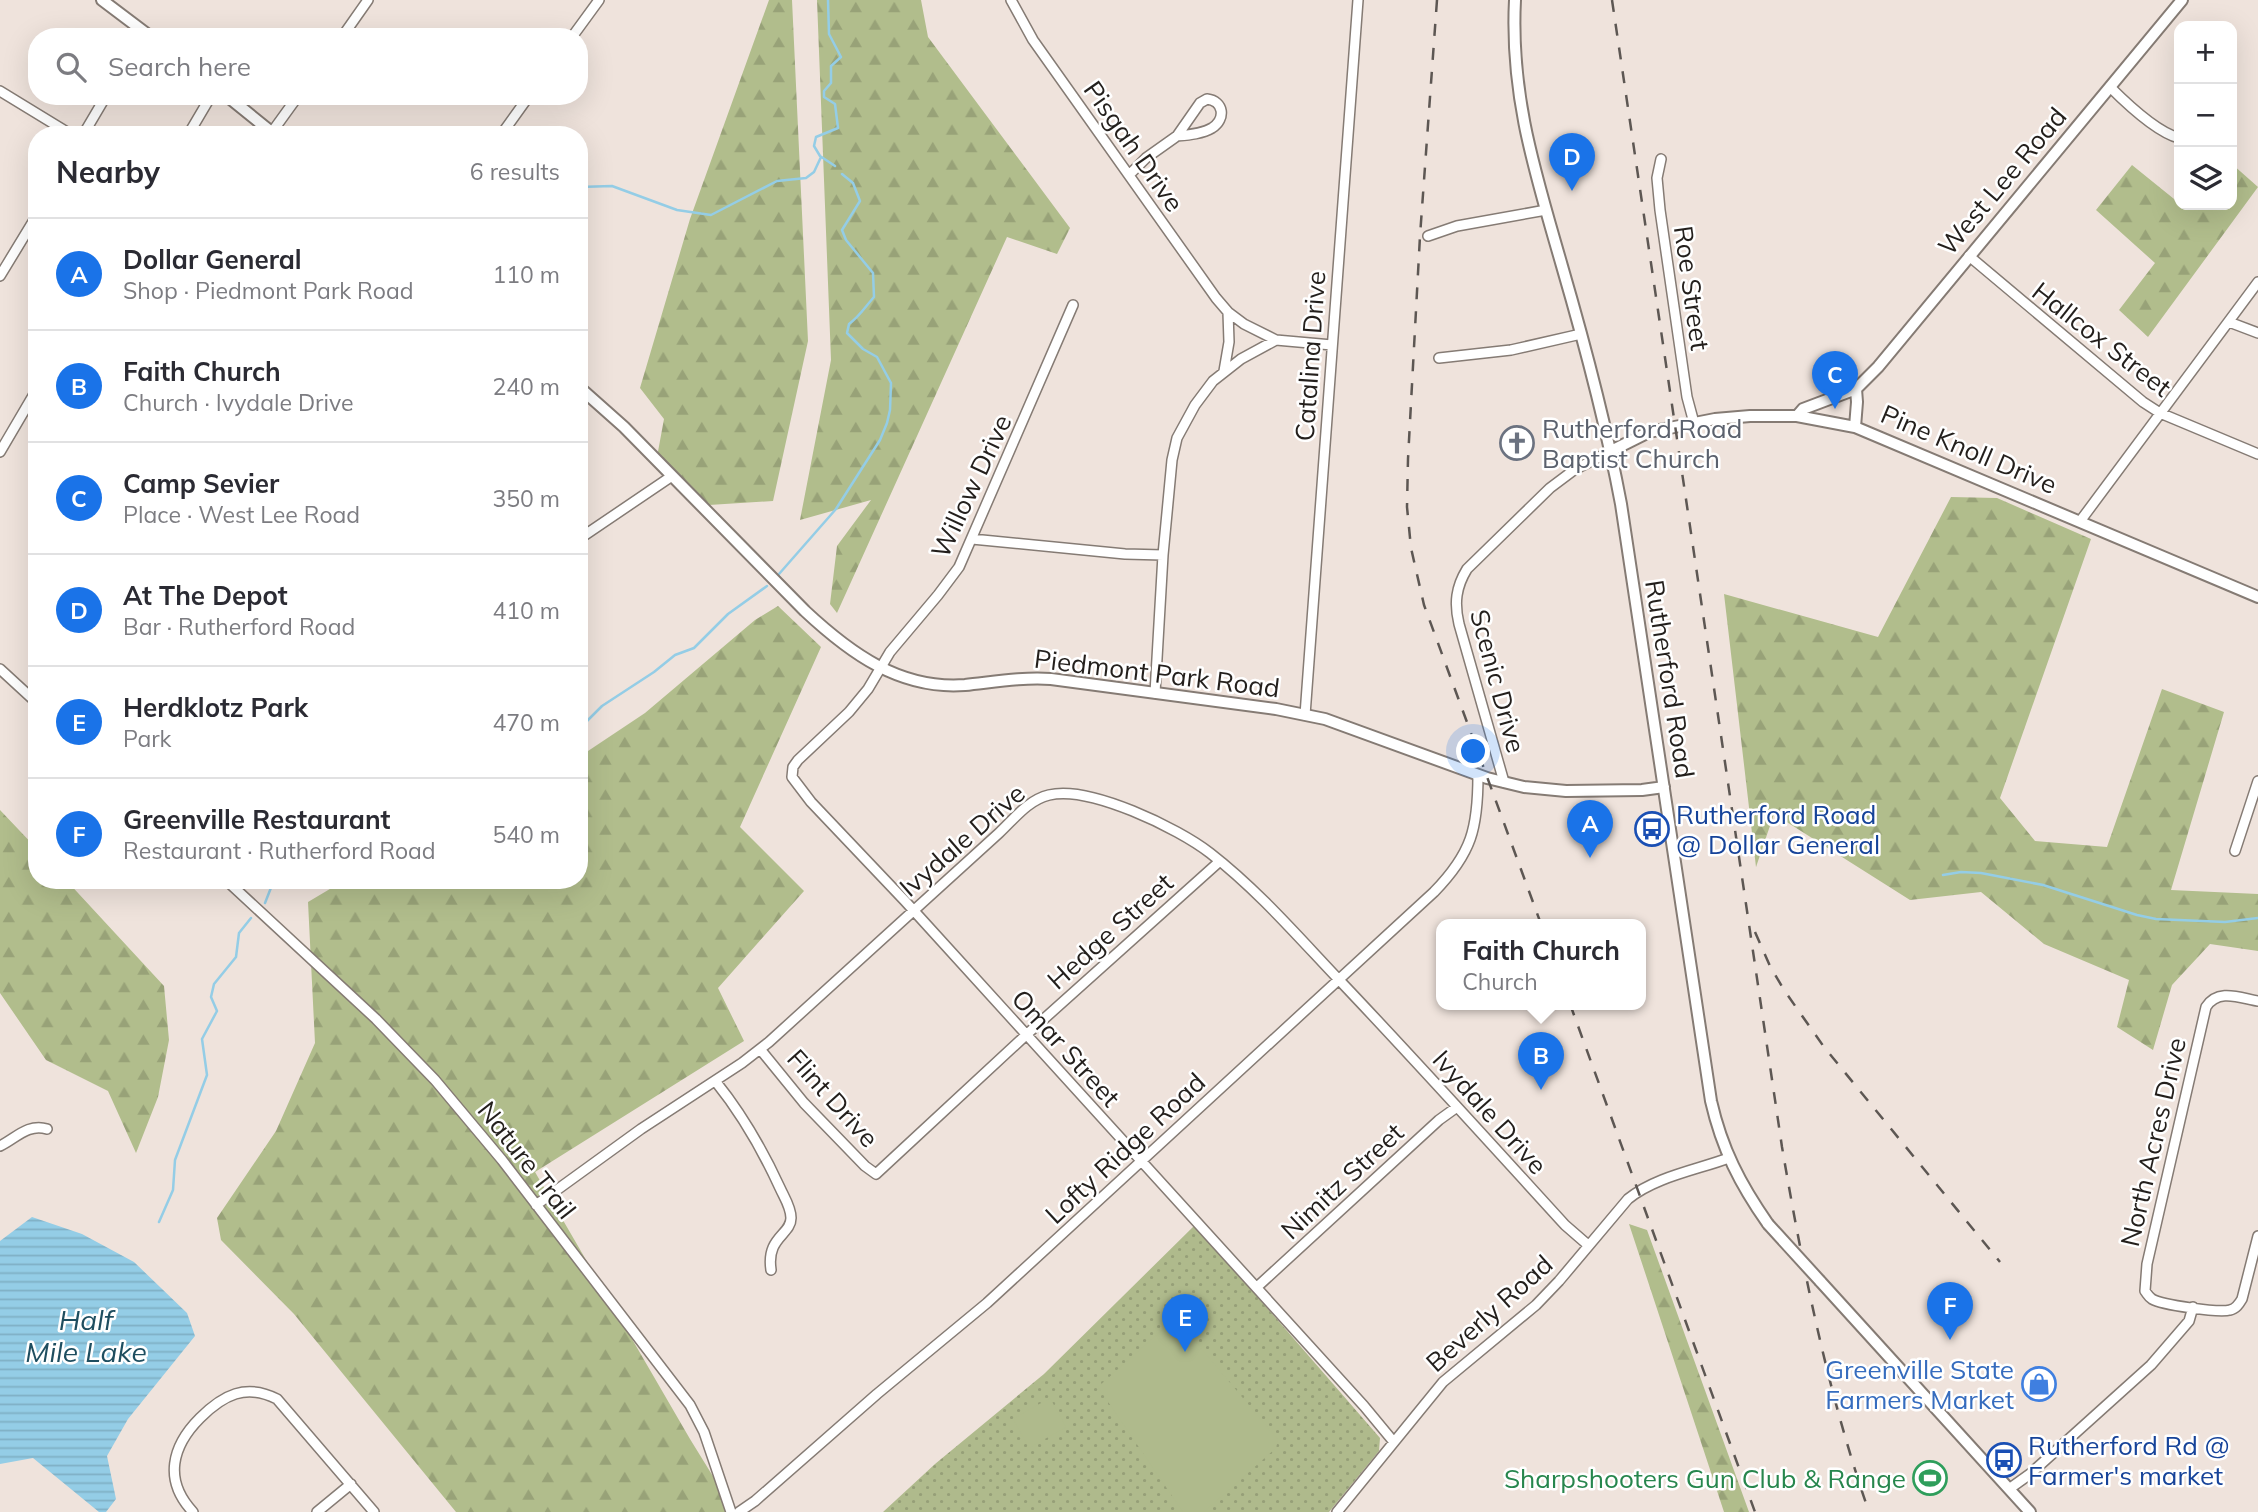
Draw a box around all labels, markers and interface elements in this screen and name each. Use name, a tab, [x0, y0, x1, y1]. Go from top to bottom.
map controls	[2174, 21, 2237, 210]
button: +	[2174, 21, 2237, 84]
search box	[28, 28, 588, 105]
icon: search	[52, 48, 90, 86]
text: Search here	[108, 50, 251, 83]
street label: Pisgah Drive	[1077, 74, 1191, 218]
button: −	[2174, 84, 2237, 147]
street label: West Lee Road	[1931, 100, 2073, 262]
pin: D	[1549, 133, 1595, 191]
button: layers	[2174, 147, 2237, 210]
text: Nearby	[56, 153, 160, 191]
text: 6 results	[470, 157, 560, 186]
street label: Roe Street	[1667, 224, 1717, 352]
text: Dollar General	[123, 243, 302, 276]
text: A	[70, 260, 88, 289]
text: 110 m	[492, 260, 560, 289]
street label: Catalina Drive	[1288, 270, 1332, 442]
street label: Hallcox Street	[2026, 274, 2178, 404]
text: Shop · Piedmont Park Road	[123, 276, 413, 305]
pin: C	[1812, 351, 1858, 409]
text: Faith Church	[123, 355, 281, 388]
text: B	[71, 372, 87, 401]
text: 240 m	[492, 372, 560, 401]
text: Church · Ivydale Drive	[123, 388, 354, 417]
street label: Pine Knoll Drive	[1876, 397, 2062, 501]
street label: Willow Drive	[923, 409, 1019, 563]
place label: Rutherford Road Baptist Church	[1542, 412, 1742, 475]
church icon: Rutherford Road Baptist Church	[1498, 424, 1536, 462]
text: Camp Sevier	[123, 467, 279, 500]
text: C	[71, 484, 87, 513]
text: 350 m	[492, 484, 560, 513]
text: Place · West Lee Road	[123, 500, 360, 529]
street label: Rutherford Road	[1638, 578, 1702, 780]
text: At The Depot	[123, 579, 288, 612]
text: D	[70, 596, 88, 625]
text: 410 m	[492, 596, 560, 625]
street label: Scenic Drive	[1463, 606, 1533, 756]
text: Bar · Rutherford Road	[123, 612, 355, 641]
street label: Piedmont Park Road	[1032, 642, 1282, 704]
text: Herdklotz Park	[123, 691, 308, 724]
text: E	[72, 708, 86, 737]
text: 470 m	[492, 708, 560, 737]
text: Park	[123, 724, 171, 753]
your location	[1456, 734, 1490, 768]
street label: Ivydale Drive	[892, 777, 1032, 903]
place label: Rutherford Road @ Dollar General	[1676, 798, 1880, 861]
pin: A	[1567, 800, 1613, 858]
text: Greenville Restaurant	[123, 803, 390, 836]
bus stop icon: Rutherford Road @ Dollar General	[1633, 810, 1671, 848]
text: F	[72, 820, 86, 849]
text: 540 m	[492, 820, 560, 849]
text: Restaurant · Rutherford Road	[123, 836, 436, 865]
street label: Hedge Street	[1040, 866, 1180, 996]
popup	[1436, 919, 1646, 1010]
text: Faith Church	[1462, 934, 1620, 967]
text: Church	[1462, 967, 1538, 996]
street label: Omar Street	[1005, 982, 1127, 1114]
pin: B	[1518, 1032, 1564, 1090]
street label: North Acres Drive	[2113, 1034, 2193, 1250]
street label: Flint Drive	[780, 1042, 886, 1154]
street label: Ivydale Drive	[1426, 1043, 1554, 1181]
street label: Lofty Ridge Road	[1038, 1065, 1212, 1231]
street label: Nature Trail	[471, 1095, 583, 1225]
street label: Nimitz Street	[1274, 1116, 1410, 1246]
street label: Beverly Road	[1419, 1247, 1559, 1379]
pin: F	[1927, 1282, 1973, 1340]
pin: E	[1162, 1294, 1208, 1352]
water label: Half Mile Lake	[25, 1302, 147, 1369]
place label: Greenville State Farmers Market	[1825, 1353, 2014, 1416]
shop icon: Greenville State Farmers Market	[2020, 1365, 2058, 1403]
place label: Rutherford Rd @ Farmer's market	[2028, 1429, 2230, 1492]
bus stop icon: Rutherford Rd @ Farmer's market	[1985, 1441, 2023, 1479]
sports icon: Sharpshooters Gun Club & Range	[1911, 1459, 1949, 1497]
place label: Sharpshooters Gun Club & Range	[1504, 1462, 1906, 1495]

